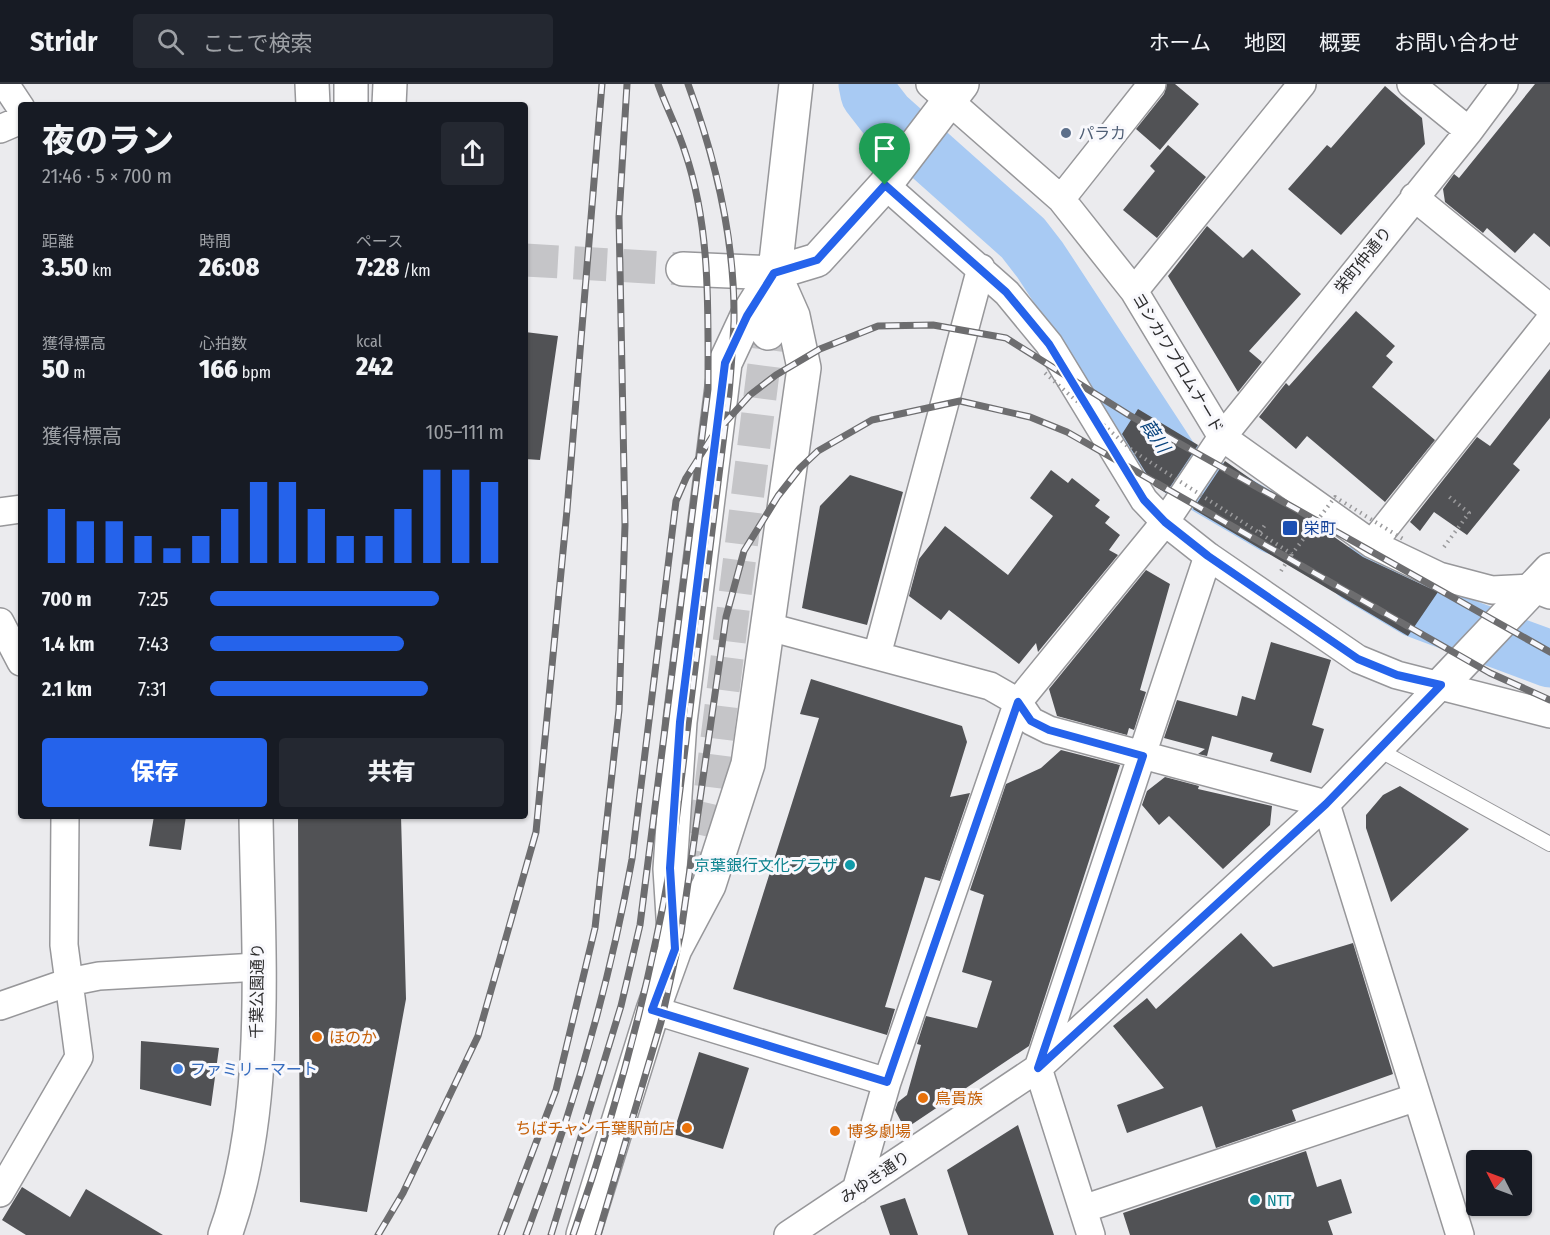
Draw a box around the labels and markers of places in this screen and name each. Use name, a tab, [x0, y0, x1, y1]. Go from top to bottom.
pin	[859, 123, 910, 185]
place label: パラカ	[1078, 124, 1126, 143]
marker: パラカ	[1059, 126, 1073, 140]
marker: 栄町	[1281, 519, 1299, 537]
place label: 栄町	[1304, 519, 1336, 538]
place label: 京葉銀行文化プラザ	[694, 856, 838, 875]
marker: 京葉銀行文化プラザ	[843, 858, 857, 872]
place label: ほのか	[329, 1028, 377, 1047]
marker: ほのか	[310, 1030, 324, 1044]
place label: ファミリーマート	[190, 1060, 318, 1079]
marker: ファミリーマート	[171, 1062, 185, 1076]
place label: 鳥貴族	[935, 1089, 983, 1108]
marker: 鳥貴族	[916, 1091, 930, 1105]
place label: ちばチャン千葉駅前店	[515, 1119, 675, 1138]
marker: ちばチャン千葉駅前店	[680, 1121, 694, 1135]
place label: 博多劇場	[847, 1122, 911, 1141]
marker: 博多劇場	[828, 1124, 842, 1138]
place label: NTT	[1267, 1191, 1292, 1210]
marker: NTT	[1248, 1193, 1262, 1207]

